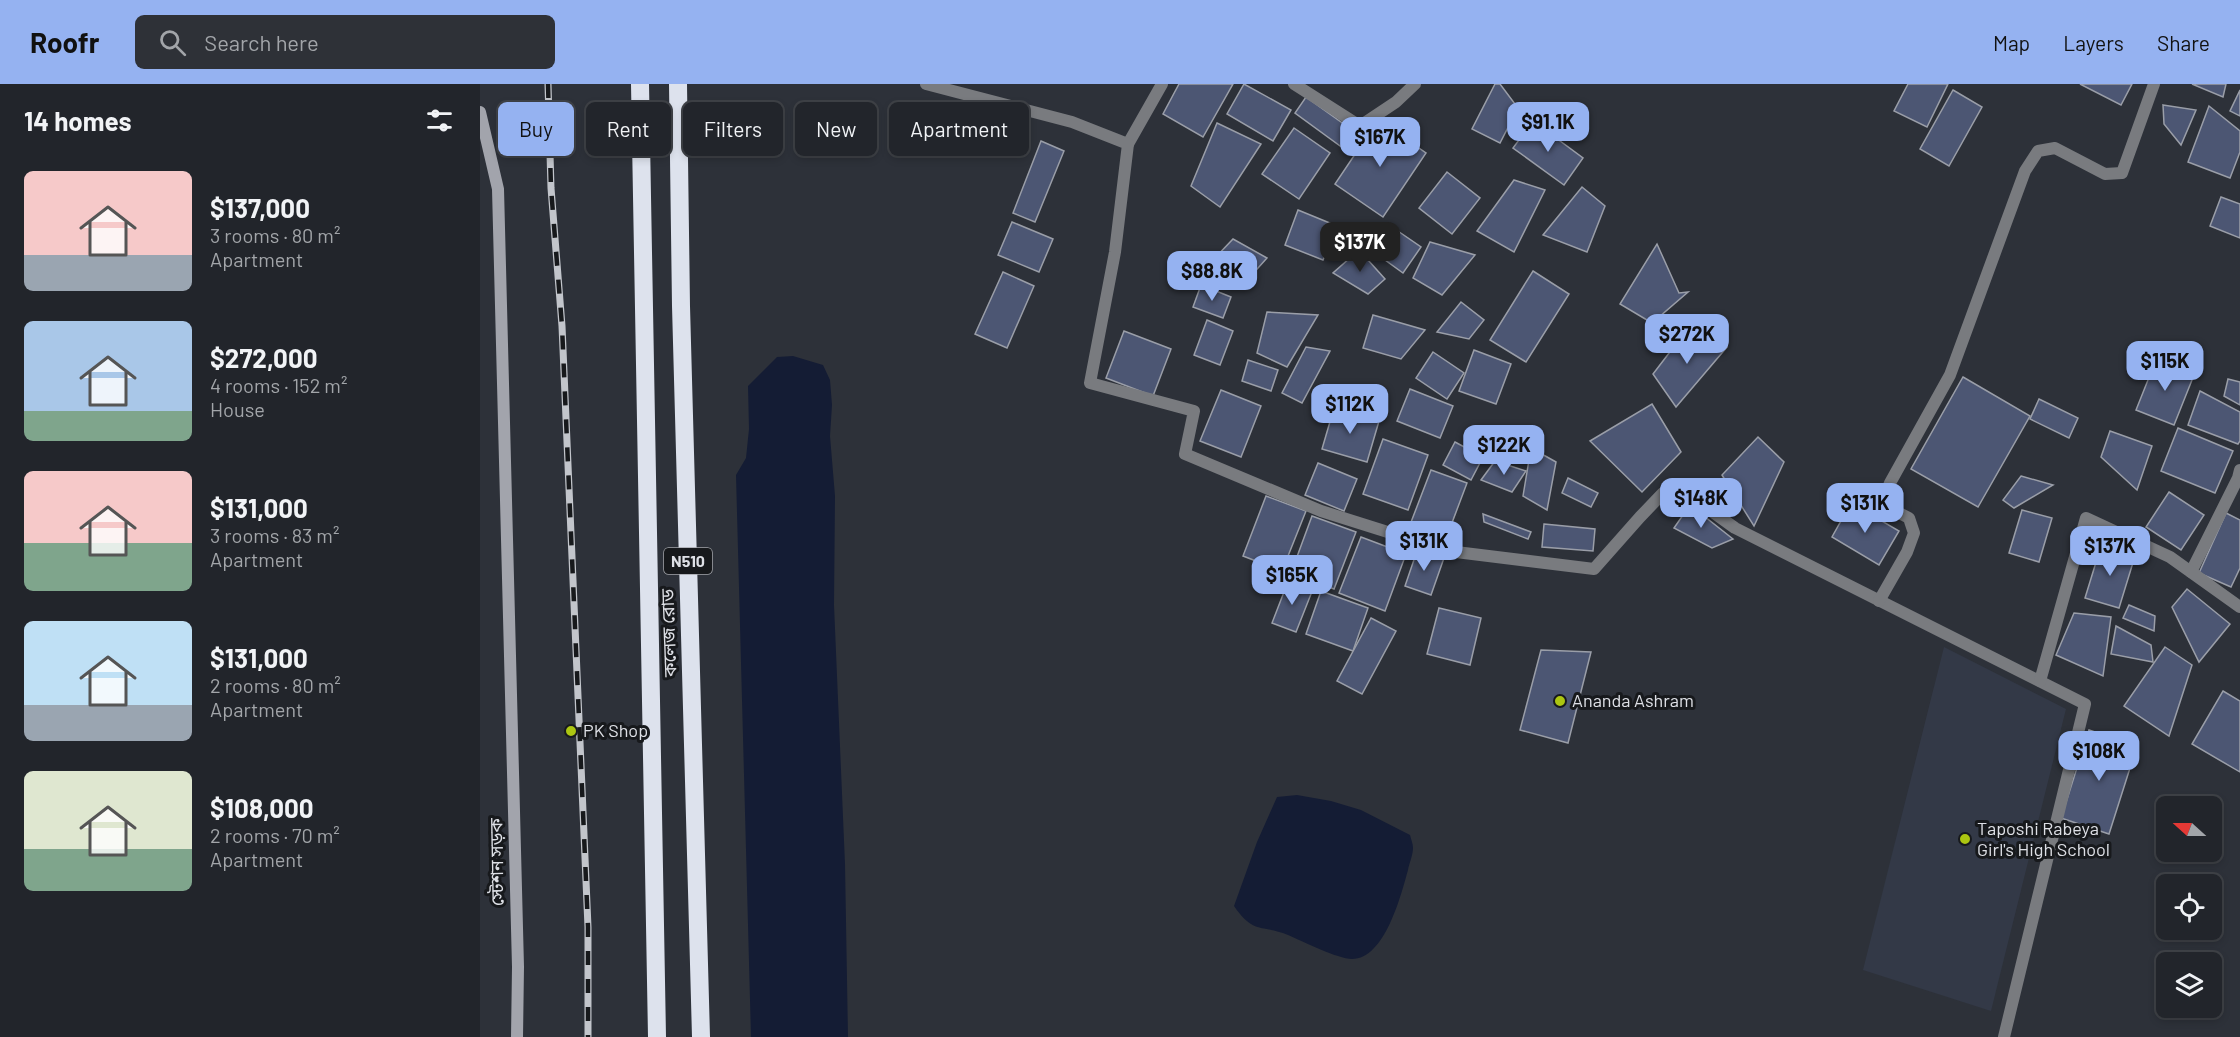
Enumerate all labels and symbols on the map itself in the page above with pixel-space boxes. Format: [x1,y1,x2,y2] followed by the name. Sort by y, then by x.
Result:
[1499,102,1597,153] pin: $91.1K
[1338,117,1422,168] pin: $167K
[1318,222,1402,273] pin: $137K
[1163,251,1261,302] pin: $88.8K
[1645,314,1729,365] pin: $272K
[2123,341,2207,392] pin: $115K
[1308,384,1392,435] pin: $112K
[1462,425,1546,476] pin: $122K
[1659,478,1743,529] pin: $148K
[1823,483,1907,534] pin: $131K
[1382,521,1466,572] pin: $131K
[2068,526,2152,577] pin: $137K
[664,548,712,574] road number: N510
[1250,555,1334,606] pin: $165K
[655,588,681,678] street label: কলেজ রোড
[1572,689,1694,711] place label: Ananda Ashram
[1553,694,1567,708] marker: Ananda Ashram
[583,719,648,741] place label: PK Shop
[564,724,578,738] marker: PK Shop
[2057,731,2141,782] pin: $108K
[2156,796,2222,862] north arrow
[484,817,508,906] street label: স্টেশন সড়ক
[1977,817,2110,860] place label: Taposhi Rabeya Girl's High School
[1958,832,1972,846] marker: Taposhi Rabeya Girl's High School

